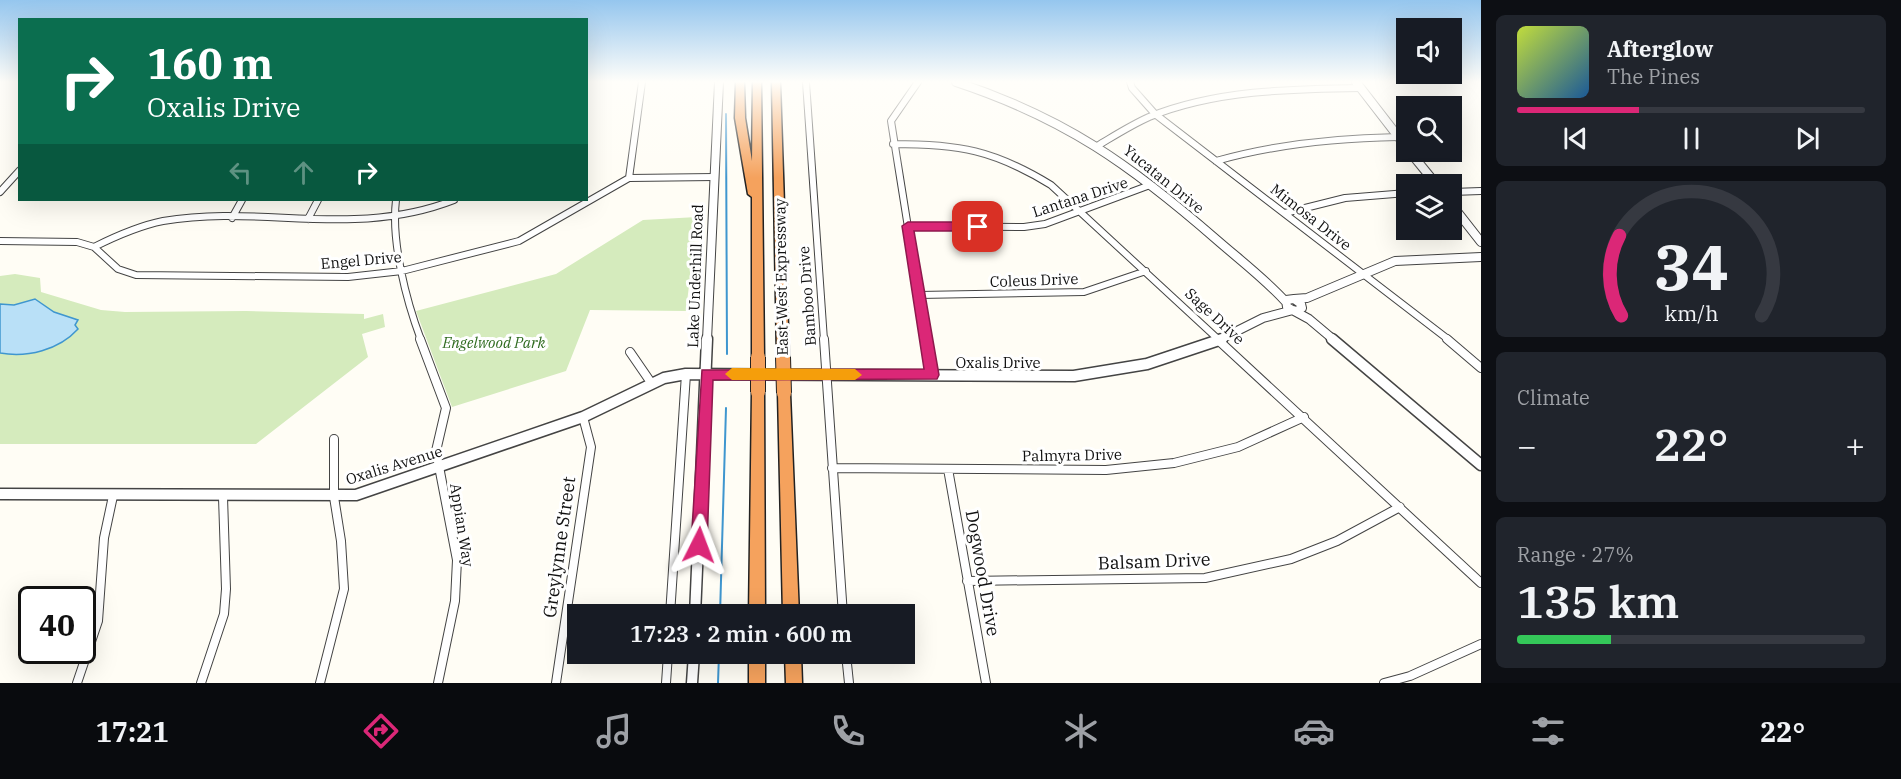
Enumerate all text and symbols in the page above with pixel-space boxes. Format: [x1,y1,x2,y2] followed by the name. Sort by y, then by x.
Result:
[1396,18,1462,240] map controls
[1396,18,1462,84] button: sound
[1607,34,1714,63] text: Afterglow
[147,36,273,91] text: 160 m
[48,42,126,120] icon: right
[1607,63,1700,90] text: The Pines
[147,89,300,124] text: Oxalis Drive
[1396,96,1462,162] button: search
[1559,122,1592,155] icon: previous
[1675,122,1708,155] icon: pause
[1791,122,1824,155] icon: next
[1120,141,1208,217] street label: Yucatan Drive
[224,156,257,189] icon: left
[287,156,320,189] icon: ahead
[350,156,383,189] icon: right
[1030,173,1130,221] street label: Lantana Drive
[1396,174,1462,240] button: layers
[1267,180,1355,254] street label: Mimosa Drive
[770,198,792,356] street label: East-West Expressway
[952,201,1003,252] pin
[683,204,707,348] street label: Lake Underhill Road
[961,210,994,243] icon: arrive
[1654,226,1728,307] text: 34
[794,245,820,347] street label: Bamboo Drive
[320,247,402,273] street label: Engel Drive
[989,269,1079,291] street label: Coleus Drive
[1181,284,1249,348] street label: Sage Drive
[1664,299,1718,327] text: km/h
[441,333,546,352] park label: Engelwood Park
[955,353,1041,372] street label: Oxalis Drive
[1517,384,1590,411] text: Climate
[1653,415,1729,473] text: 22°
[1517,424,1537,467] text: −
[1845,424,1865,467] text: +
[343,441,445,489] street label: Oxalis Avenue
[1022,445,1122,465] street label: Palmyra Drive
[538,475,580,619] street label: Greylynne Street
[446,482,478,568] street label: Appian Way
[961,508,1005,638] street label: Dogwood Drive
[667,513,731,577] position arrow
[1517,541,1634,568] text: Range · 27%
[1097,548,1211,574] street label: Balsam Drive
[1517,572,1679,630] text: 135 km
[18,586,96,664] speed limit sign: 40
[630,619,852,648] text: 17:23 · 2 min · 600 m
[360,710,402,752] icon: directions
[593,710,635,752] icon: music
[827,710,869,752] icon: phone
[1060,710,1102,752] icon: climate
[1293,710,1335,752] icon: car
[1527,710,1569,752] icon: filters
[96,714,169,749] text: 17:21
[1760,714,1805,749] text: 22°

